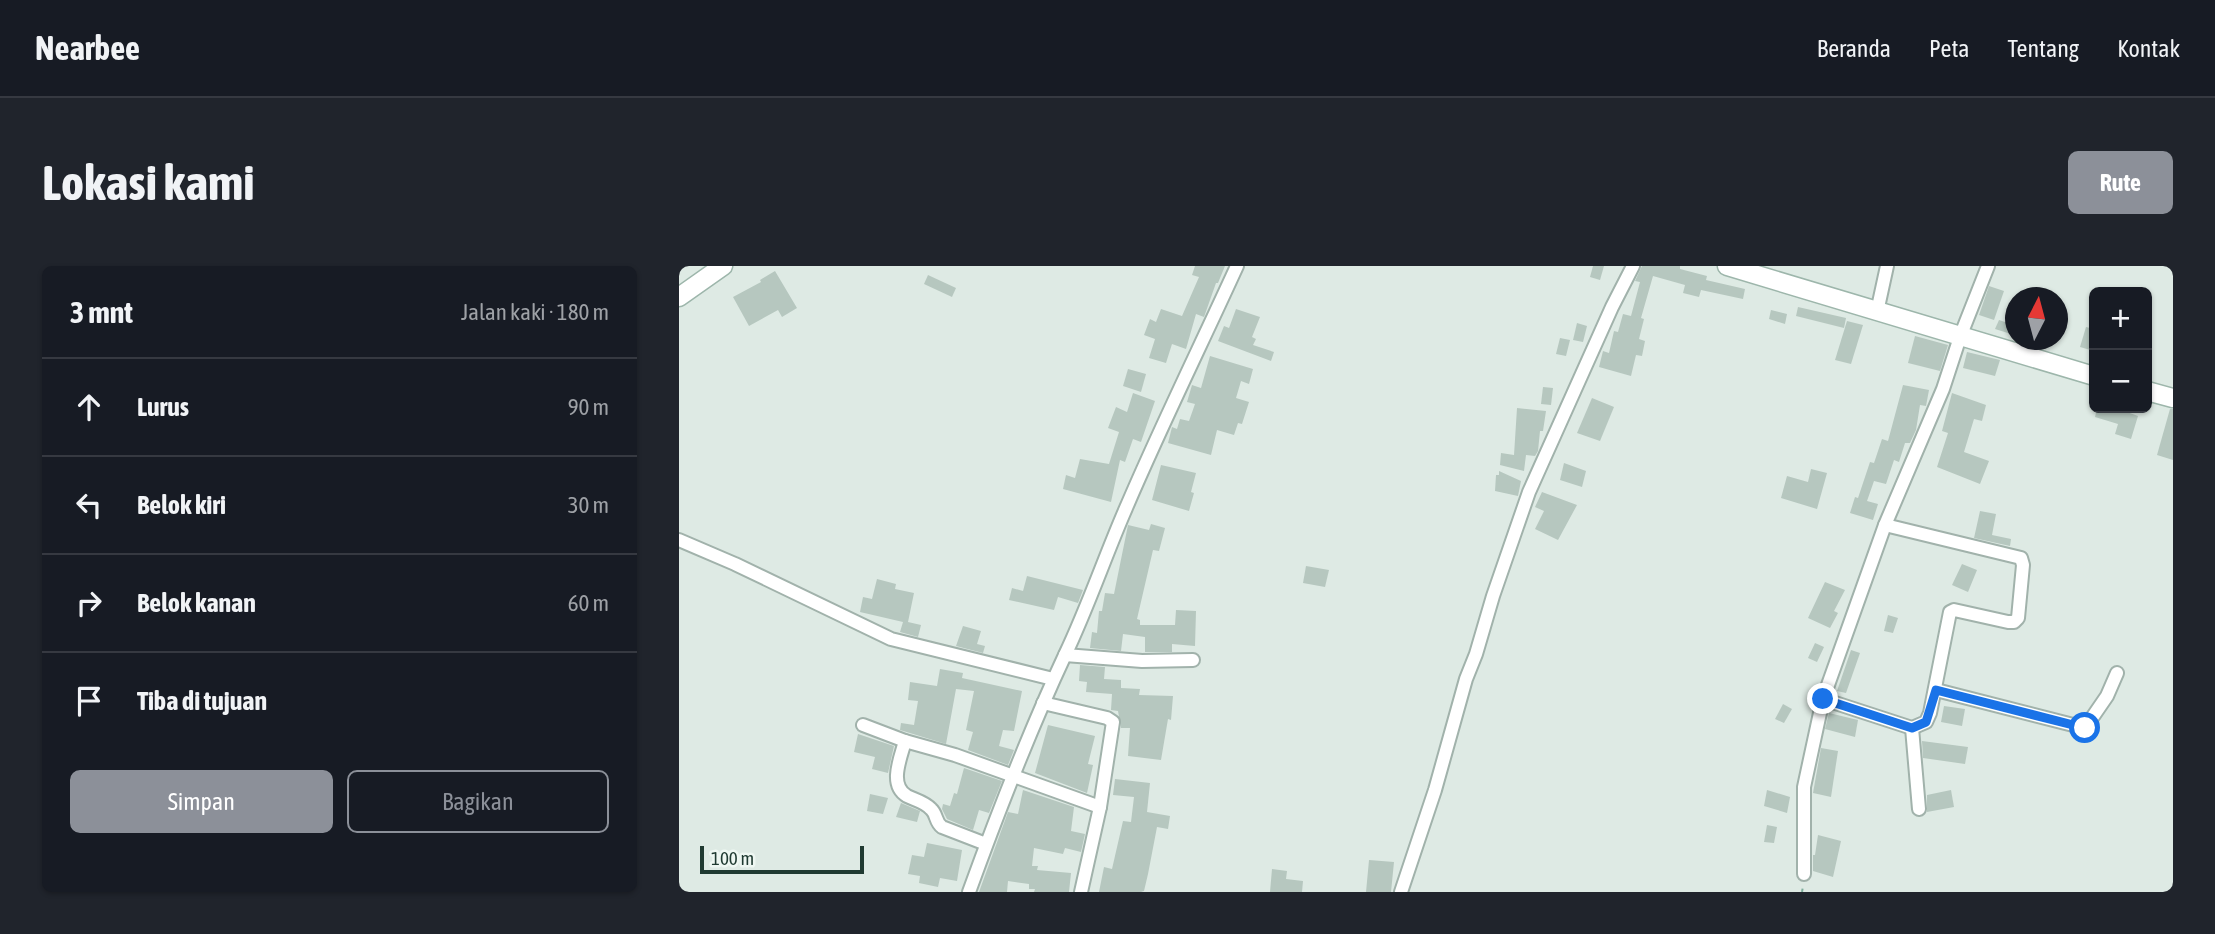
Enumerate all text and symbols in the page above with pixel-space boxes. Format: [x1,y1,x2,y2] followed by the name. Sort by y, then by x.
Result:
[35,29,140,67] text: Nearbee
[1817,35,1891,62] text: Beranda
[1929,35,1969,62] text: Peta
[2007,35,2079,62] text: Tentang
[2117,35,2180,62] text: Kontak
[2068,151,2173,214] button: Rute
[42,154,255,210] text: Lokasi kami
[2005,287,2068,350] north arrow
[2089,287,2152,413] map controls
[2089,287,2152,350] button: +
[70,295,133,329] text: 3 mnt
[461,299,609,325] text: Jalan kaki · 180 m
[2089,350,2152,413] button: −
[70,388,108,426] icon: ahead
[137,392,189,422] text: Lurus
[568,394,609,420] text: 90 m
[70,486,108,524] icon: left
[137,490,226,520] text: Belok kiri
[568,492,609,518] text: 30 m
[70,584,108,622] icon: right
[137,588,256,618] text: Belok kanan
[568,590,609,616] text: 60 m
[70,682,108,720] icon: arrive
[1807,683,1838,714] route end
[137,686,267,716] text: Tiba di tujuan
[2069,712,2100,743] route start
[70,770,333,833] button: Simpan
[347,770,609,833] button: Bagikan
[700,843,865,875] scale bar
[711,847,754,869] text: 100 m

